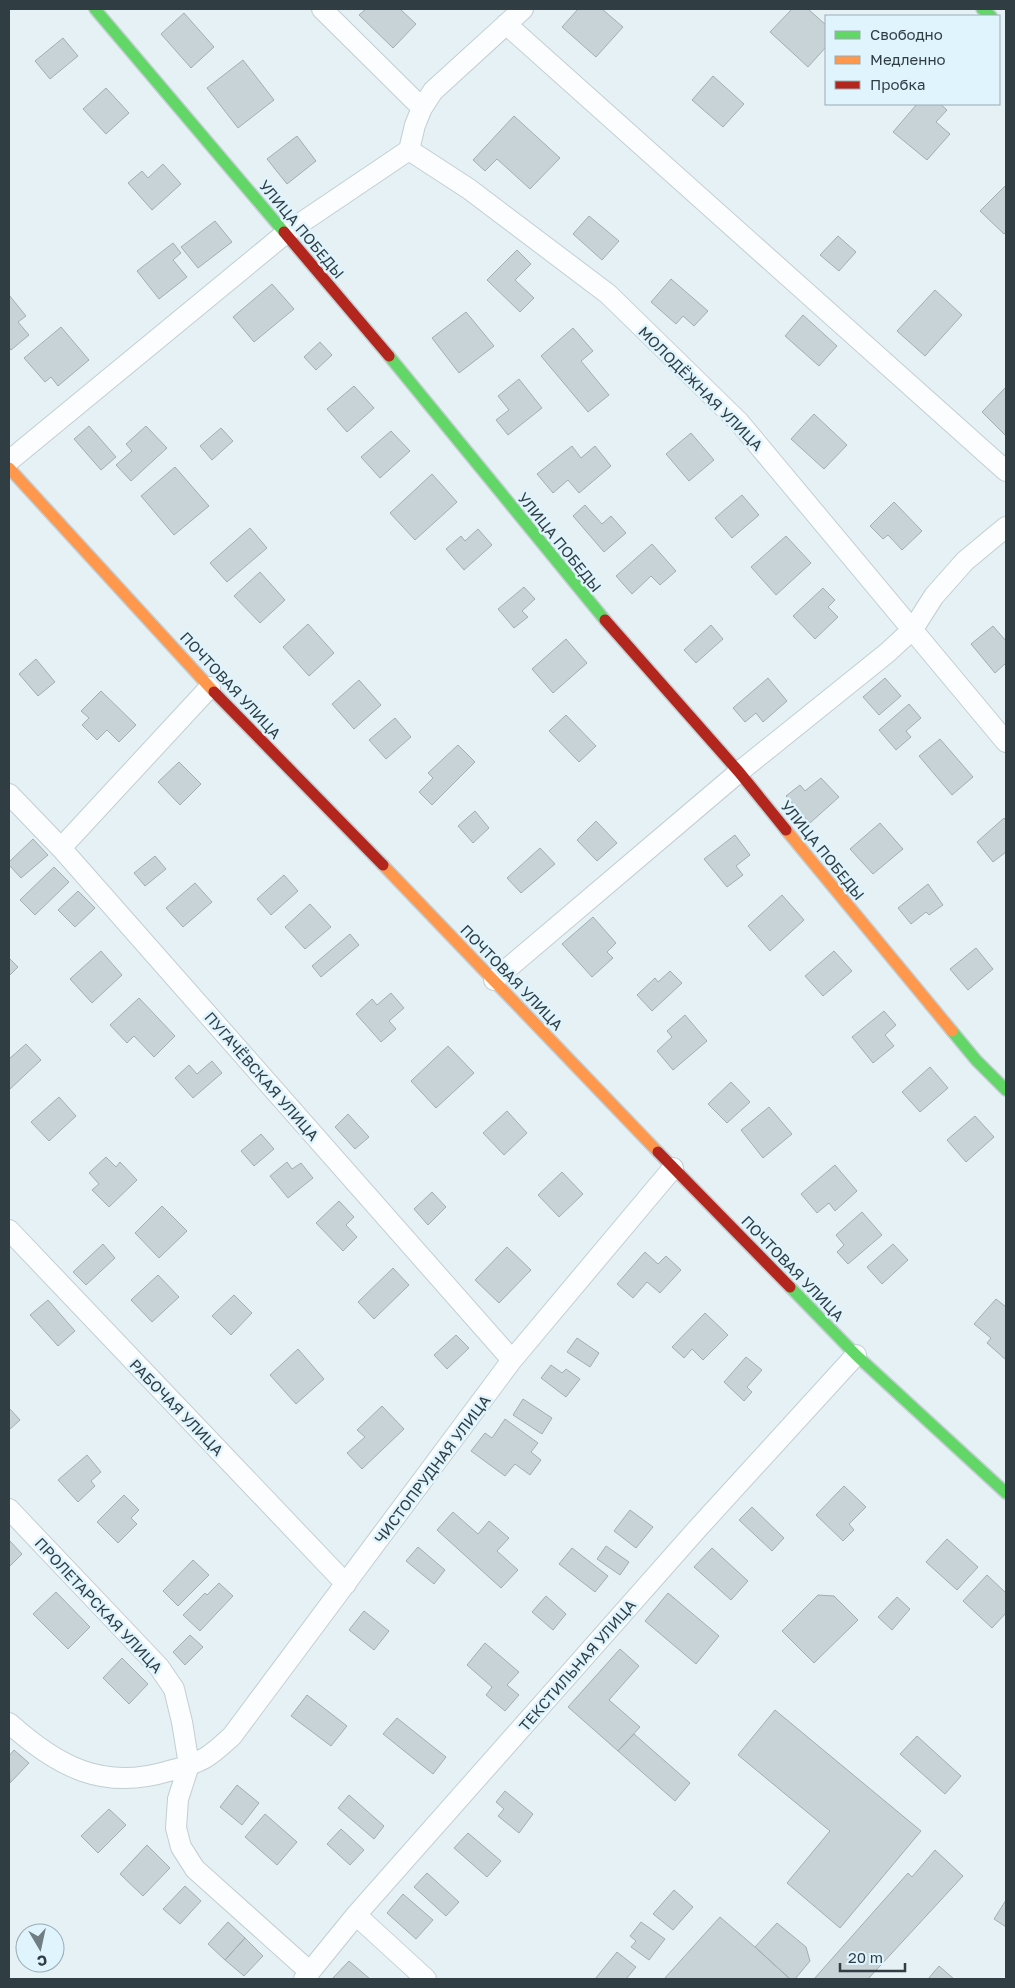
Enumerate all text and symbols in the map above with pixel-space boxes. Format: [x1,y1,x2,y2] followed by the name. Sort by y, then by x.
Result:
[825,15,1000,105] legend
[870,25,943,43] text: Свободно
[870,50,946,68] text: Медленно
[870,75,925,93] text: Пробка
[256,176,348,282] street label: УЛИЦА ПОБЕДЫ
[635,322,767,454] street label: МОЛОДЁЖНАЯ УЛИЦА
[514,489,606,595] street label: УЛИЦА ПОБЕДЫ
[177,628,285,742] street label: ПОЧТОВАЯ УЛИЦА
[777,797,869,903] street label: УЛИЦА ПОБЕДЫ
[457,921,567,1033] street label: ПОЧТОВАЯ УЛИЦА
[201,1008,323,1144] street label: ПУГАЧЁВСКАЯ УЛИЦА
[738,1212,848,1324] street label: ПОЧТОВАЯ УЛИЦА
[126,1355,228,1459] street label: РАБОЧАЯ УЛИЦА
[370,1391,494,1547] street label: ЧИСТОПРУДНАЯ УЛИЦА
[32,1534,166,1676] street label: ПРОЛЕТАРСКАЯ УЛИЦА
[515,1595,639,1735] street label: ТЕКСТИЛЬНАЯ УЛИЦА
[15,1923,65,1973] north arrow
[840,1940,905,1972] scale bar
[848,1948,883,1966] text: 20 m
[36,1952,48,1971] text: С

